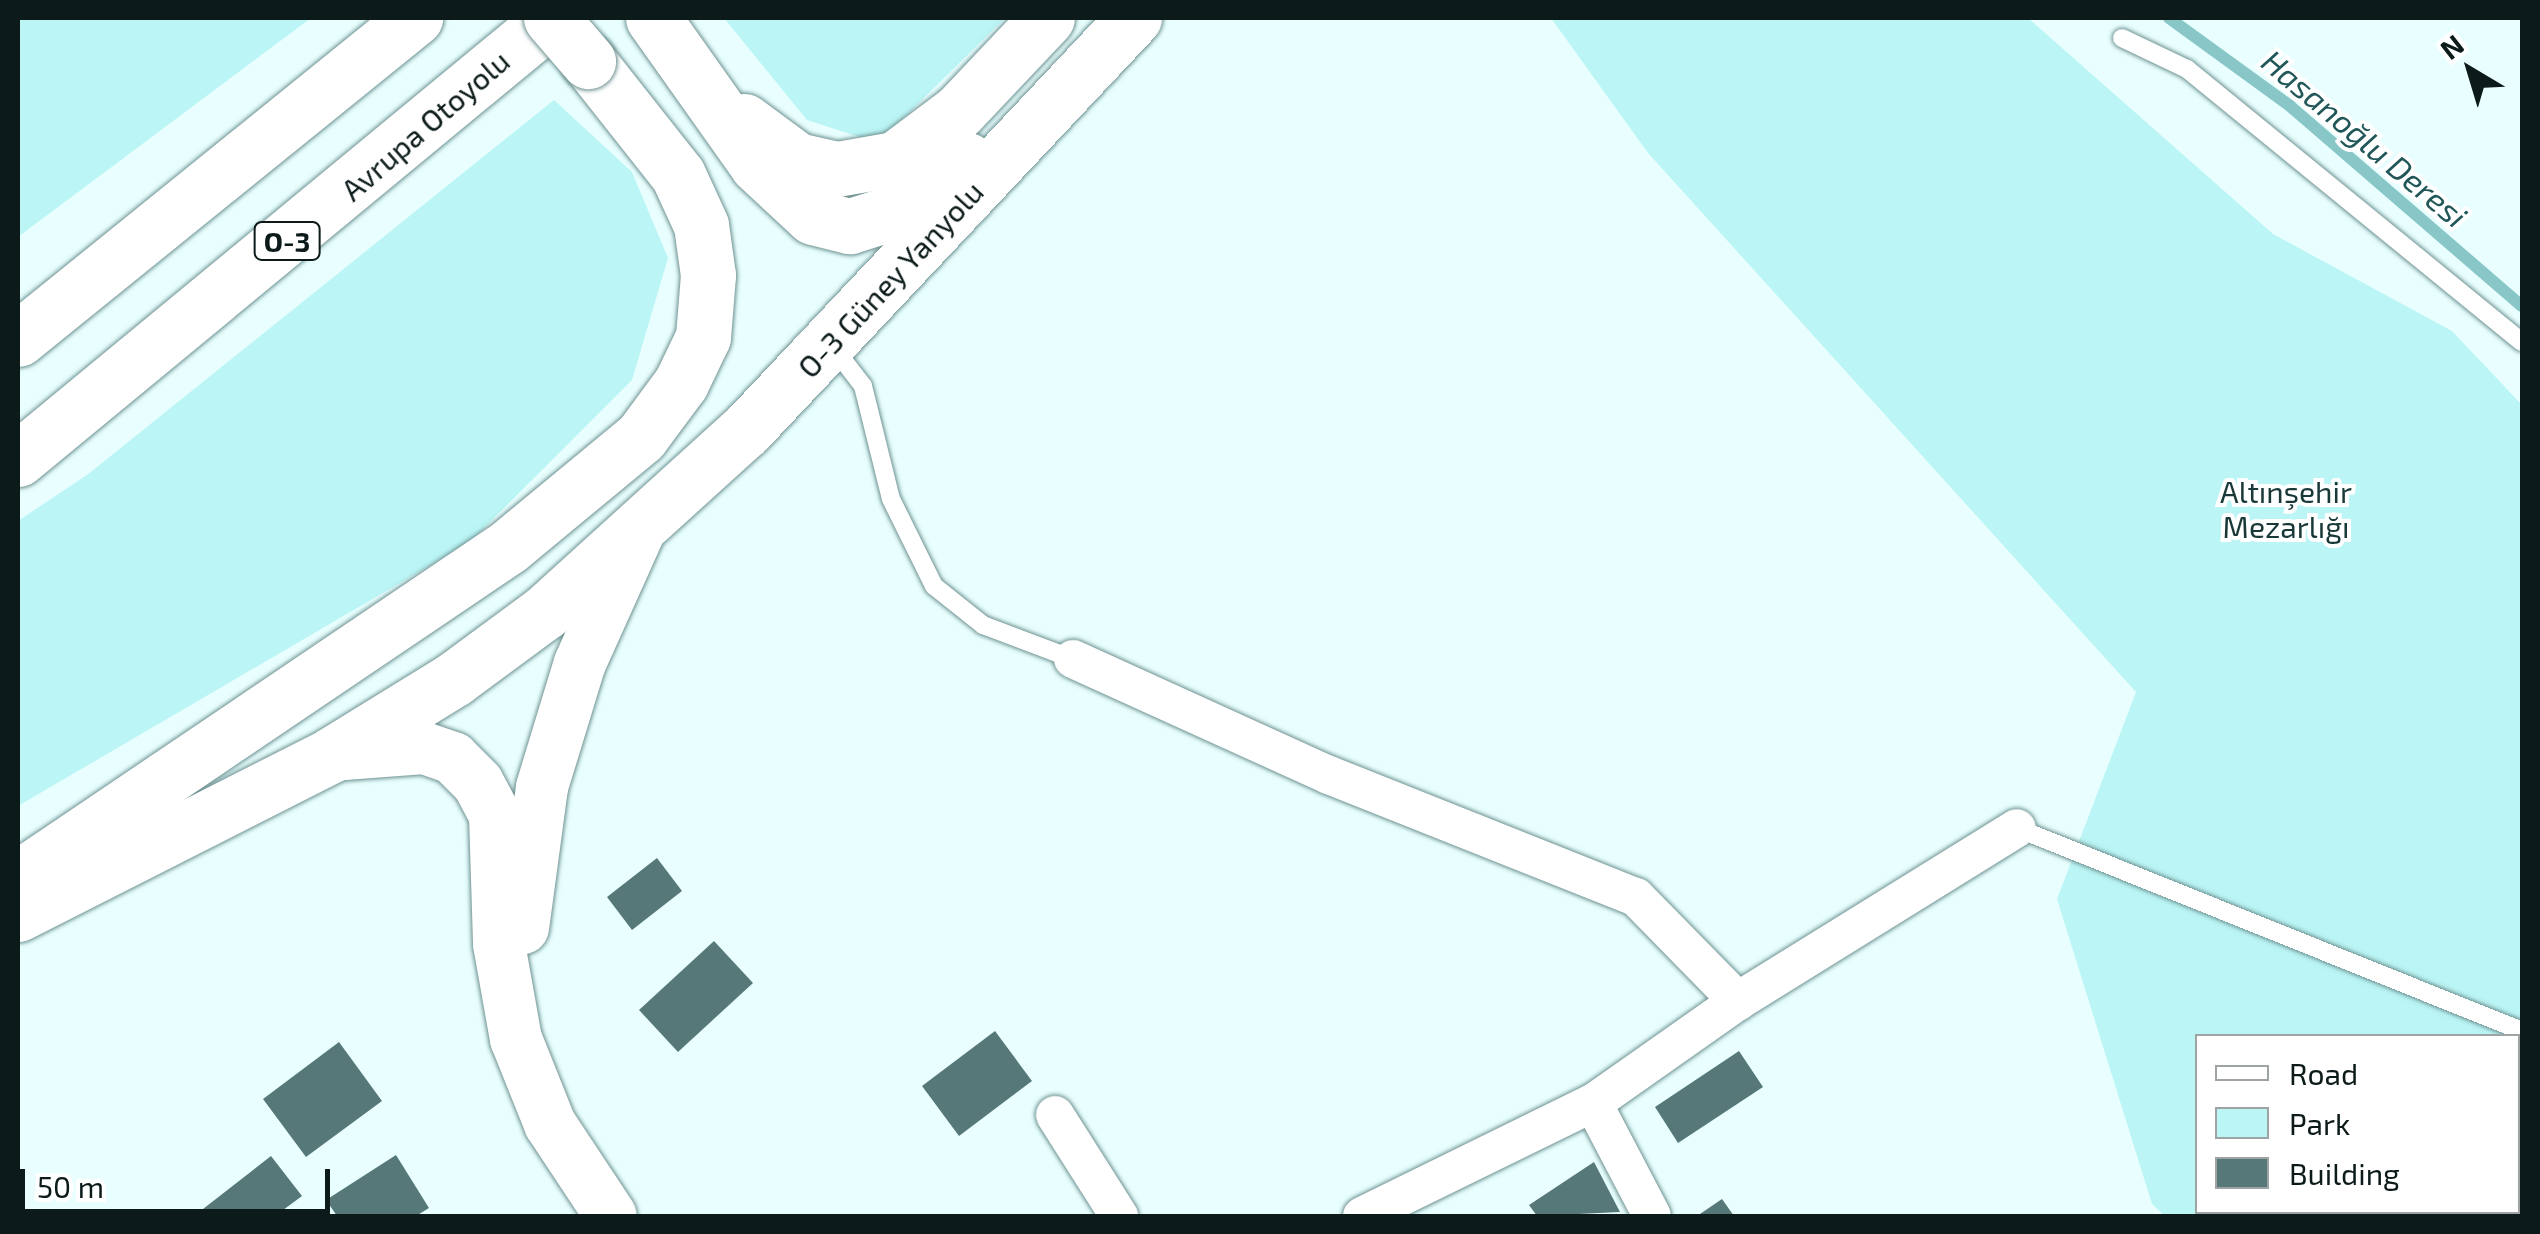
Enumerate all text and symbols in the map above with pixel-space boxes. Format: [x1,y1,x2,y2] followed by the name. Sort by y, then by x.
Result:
[2420,20,2520,120] north arrow
[2433,27,2470,66] text: N
[2255,41,2475,235] water label: Hasanoğlu Deresi
[334,42,516,208] street label: Avrupa Otoyolu
[789,173,991,385] street label: O-3 Güney Yanyolu
[252,218,322,264] road number: O-3
[2220,473,2352,544] park label: Altınşehir Mezarlığı
[2195,1034,2520,1214] legend
[2289,1055,2358,1091] text: Road
[2289,1105,2350,1141] text: Park
[25,1149,335,1211] scale bar
[2289,1155,2400,1191] text: Building
[37,1168,104,1204] text: 50 m

